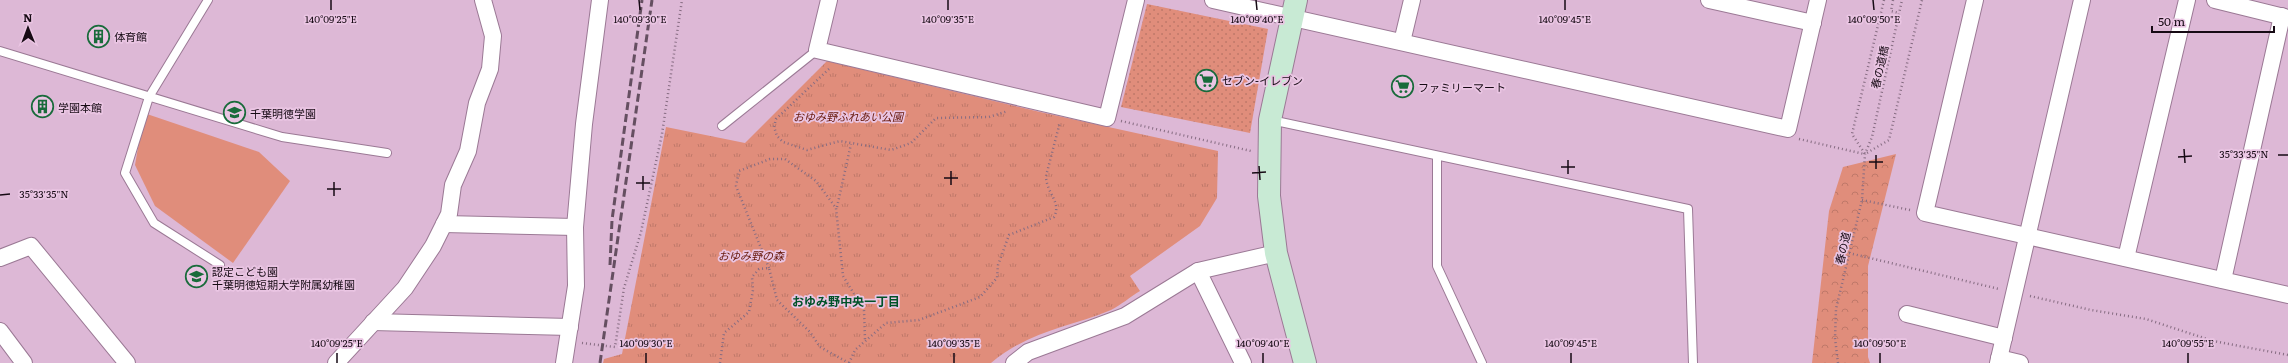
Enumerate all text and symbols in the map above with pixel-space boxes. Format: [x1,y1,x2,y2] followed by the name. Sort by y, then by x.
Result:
[8,8,48,48] north arrow
[2152,8,2274,34] scale bar
[23,9,33,25] text: N
[305,11,357,26] text: 140°09'25"E
[613,11,667,26] text: 140°09'30"E
[922,11,974,26] text: 140°09'35"E
[1230,11,1284,26] text: 140°09'40"E
[1539,11,1591,26] text: 140°09'45"E
[1848,11,1900,26] text: 140°09'50"E
[2158,12,2185,30] text: 50 m
[86,23,112,49] building icon: 体育館
[114,28,147,44] place label: 体育館
[1866,44,1892,90] street label: 春の道橋
[1194,67,1220,93] supermarket icon: セブン-イレブン
[1222,72,1303,88] place label: セブン-イレブン
[1390,74,1416,100] supermarket icon: ファミリーマート
[1418,79,1506,95] place label: ファミリーマート
[29,94,55,120] building icon: 学園本館
[58,99,102,115] place label: 学園本館
[222,100,248,126] school or university icon: 千葉明徳学園
[250,105,316,121] place label: 千葉明徳学園
[793,108,905,124] park label: おゆみ野ふれあい公園
[2219,146,2269,161] text: 35°33'35"N
[19,186,69,201] text: 35°33'35"N
[1830,230,1854,266] street label: 春の道
[718,247,785,263] park label: おゆみ野の森
[212,263,355,292] place label: 認定こども園 千葉明徳短期大学附属幼稚園
[183,264,209,290] school or university icon: 認定こども園 千葉明徳短期大学附属幼稚園
[792,292,900,310] district label: おゆみ野中央一丁目
[311,335,363,350] text: 140°09'25"E
[619,335,673,350] text: 140°09'30"E
[928,335,980,350] text: 140°09'35"E
[1236,335,1290,350] text: 140°09'40"E
[1545,335,1597,350] text: 140°09'45"E
[1854,335,1906,350] text: 140°09'50"E
[2162,335,2214,350] text: 140°09'55"E

